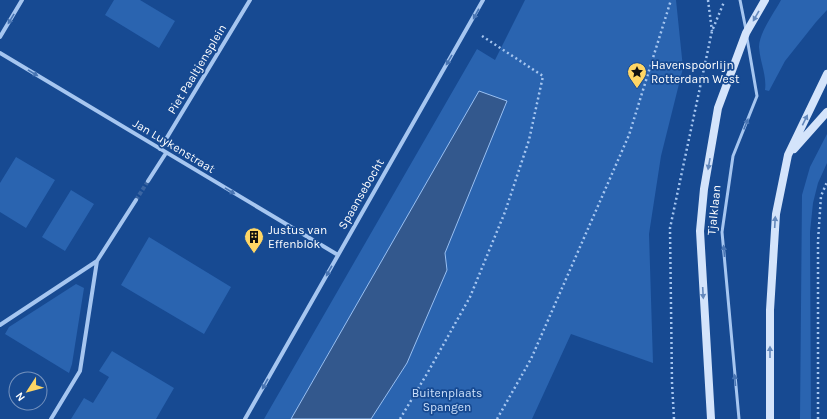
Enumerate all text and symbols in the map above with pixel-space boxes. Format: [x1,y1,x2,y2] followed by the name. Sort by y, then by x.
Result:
[473,8,479,20] one-way arrow
[752,10,759,22] one-way arrow
[8,13,15,25] one-way arrow
[165,22,229,116] street label: Piet Paaltjensplein
[445,55,452,66] one-way arrow
[651,58,740,86] place label: Havenspoorlijn Rotterdam West
[626,61,648,89] place icon: Havenspoorlijn Rotterdam West
[28,69,38,77] one-way arrow
[802,114,808,126] one-way arrow
[131,116,218,176] street label: Jan Luykenstraat
[743,117,749,129] one-way arrow
[335,156,387,232] street label: Spaansebocht
[705,158,711,170] one-way arrow
[704,184,724,236] street label: Tjalklaan
[224,187,236,194] one-way arrow
[772,216,779,228] one-way arrow
[268,223,327,251] place label: Justus van Effenblok
[243,226,265,254] building icon: Justus van Effenblok
[721,245,727,257] one-way arrow
[326,265,332,277] one-way arrow
[700,287,706,300] one-way arrow
[767,345,773,358] one-way arrow
[8,371,48,411] north arrow
[732,374,739,386] one-way arrow
[262,378,269,390] one-way arrow
[412,386,482,414] park label: Buitenplaats Spangen
[13,390,28,404] text: N

